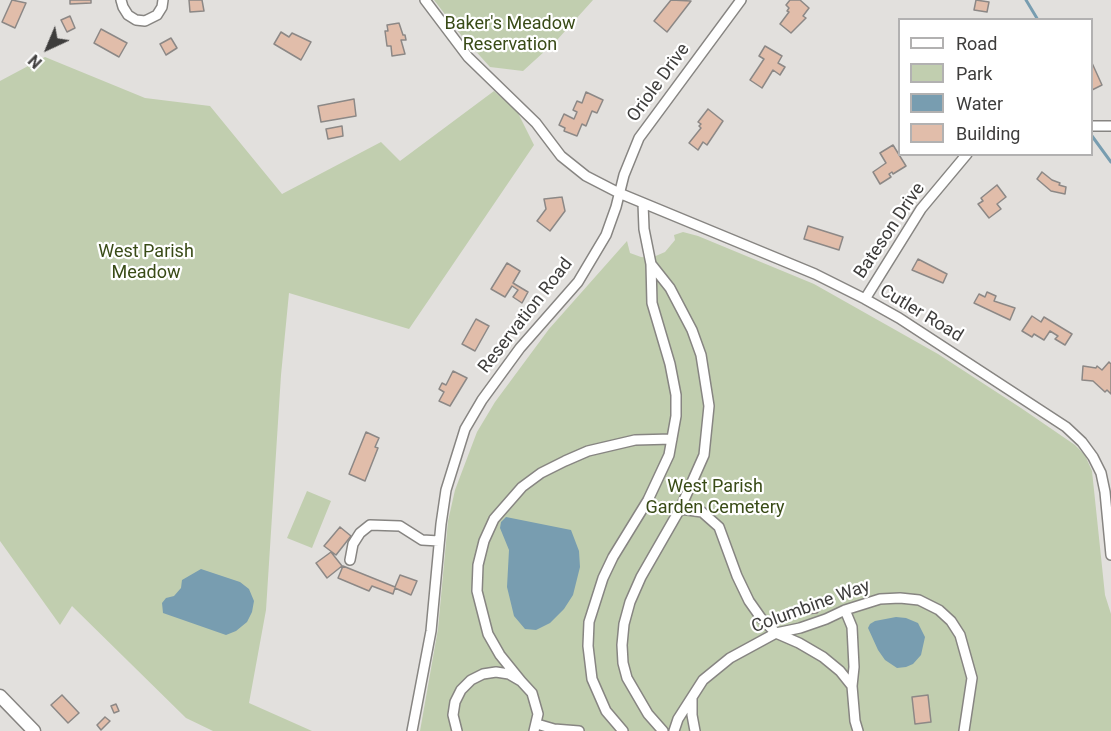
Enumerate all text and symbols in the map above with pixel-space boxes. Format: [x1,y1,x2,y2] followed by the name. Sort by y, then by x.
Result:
[445,13,575,56] park label: Baker's Meadow Reservation
[18,18,78,78] north arrow
[898,18,1093,156] legend
[956,33,997,54] text: Road
[623,39,695,127] street label: Oriole Drive
[24,51,46,72] text: N
[956,63,992,84] text: Park
[956,93,1003,114] text: Water
[956,123,1020,144] text: Building
[850,179,930,283] street label: Bateson Drive
[98,241,194,284] park label: West Parish Meadow
[474,254,578,378] street label: Reservation Road
[875,281,967,347] street label: Cutler Road
[646,476,784,518] park label: West Parish Garden Cemetery
[749,576,873,638] street label: Columbine Way

